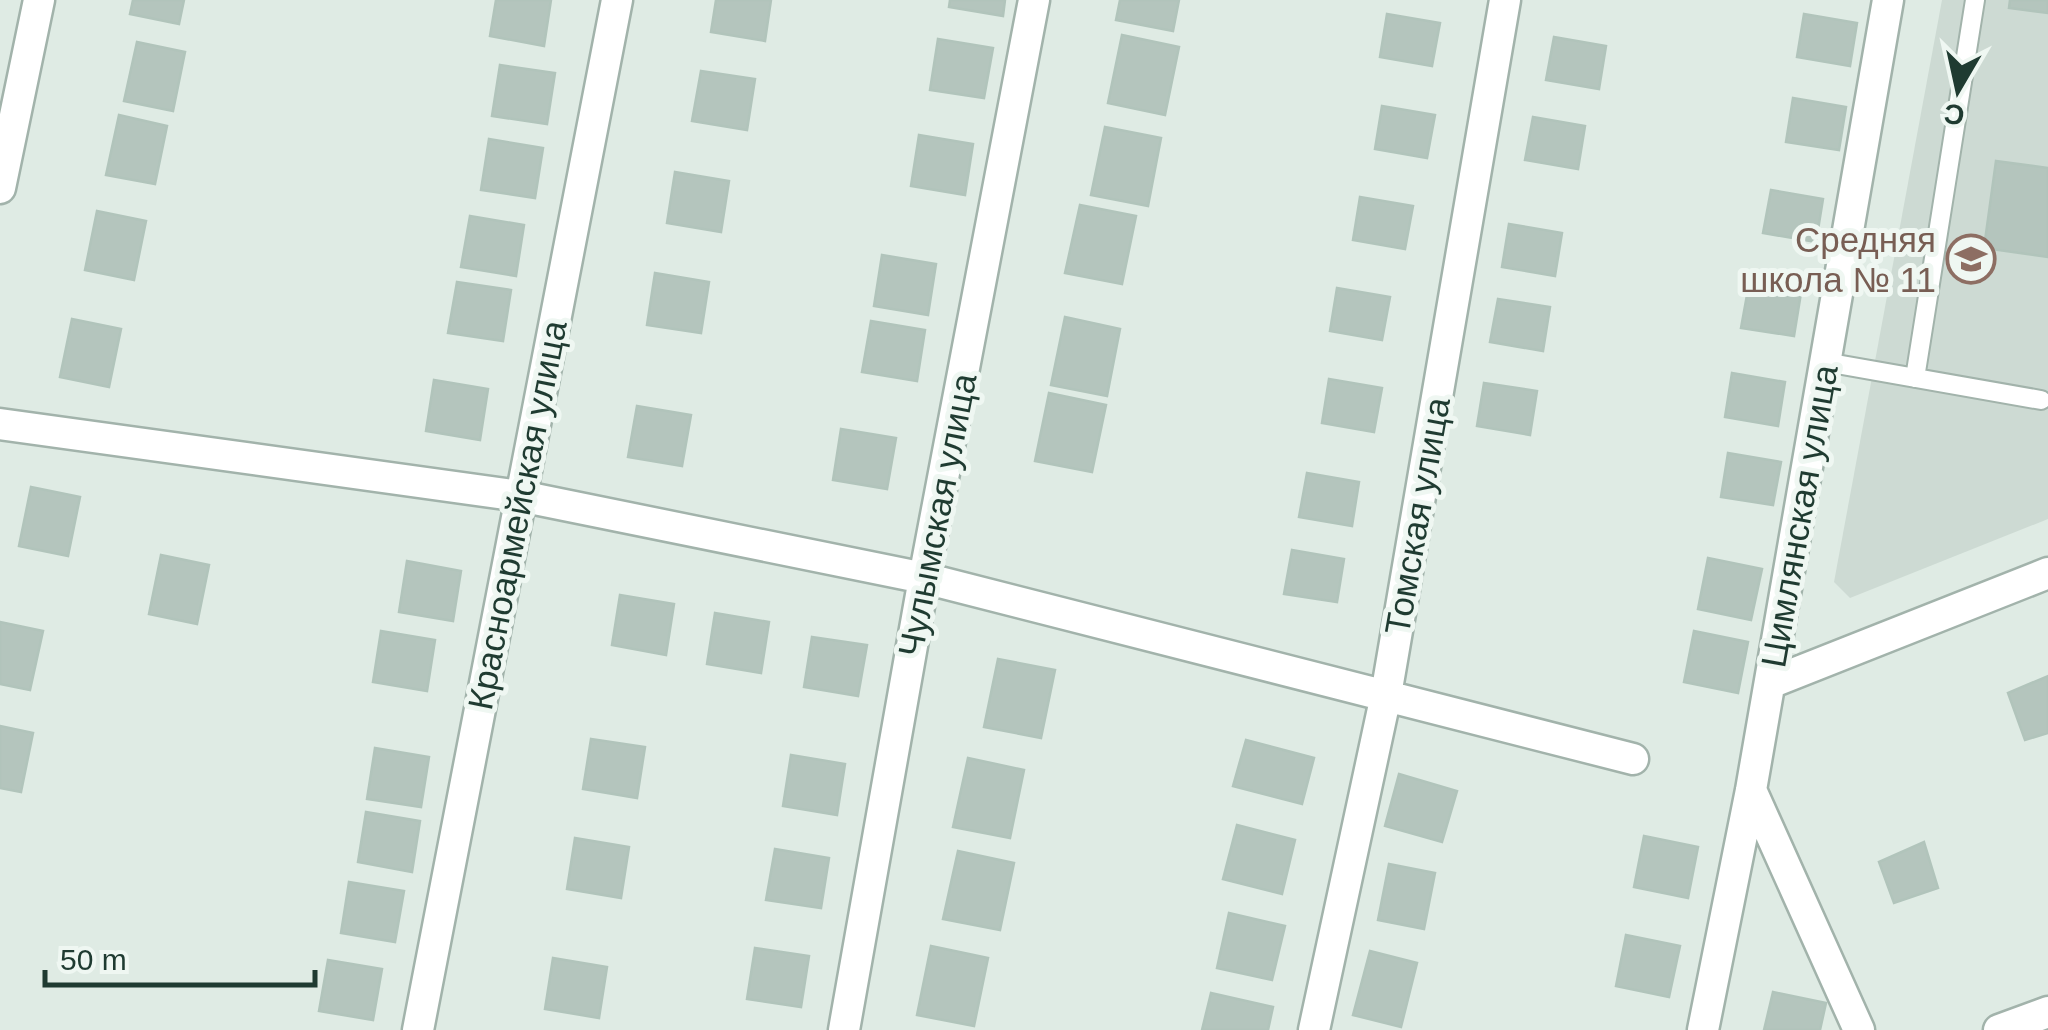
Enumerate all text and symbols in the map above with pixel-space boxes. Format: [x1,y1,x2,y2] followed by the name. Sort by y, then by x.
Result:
[1908,40,2008,140] north arrow
[1942,97,1967,131] text: С
[1740,220,1936,299] place label: Средняя школа № 11
[1945,233,1997,285] school or university icon: Средняя школа № 11
[460,317,574,713] street label: Красноармейская улица
[1753,361,1845,670] street label: Цимлянская улица
[890,370,984,660] street label: Чулымская улица
[1377,394,1457,638] street label: Томская улица
[45,925,315,987] scale bar
[60,943,127,976] text: 50 m

